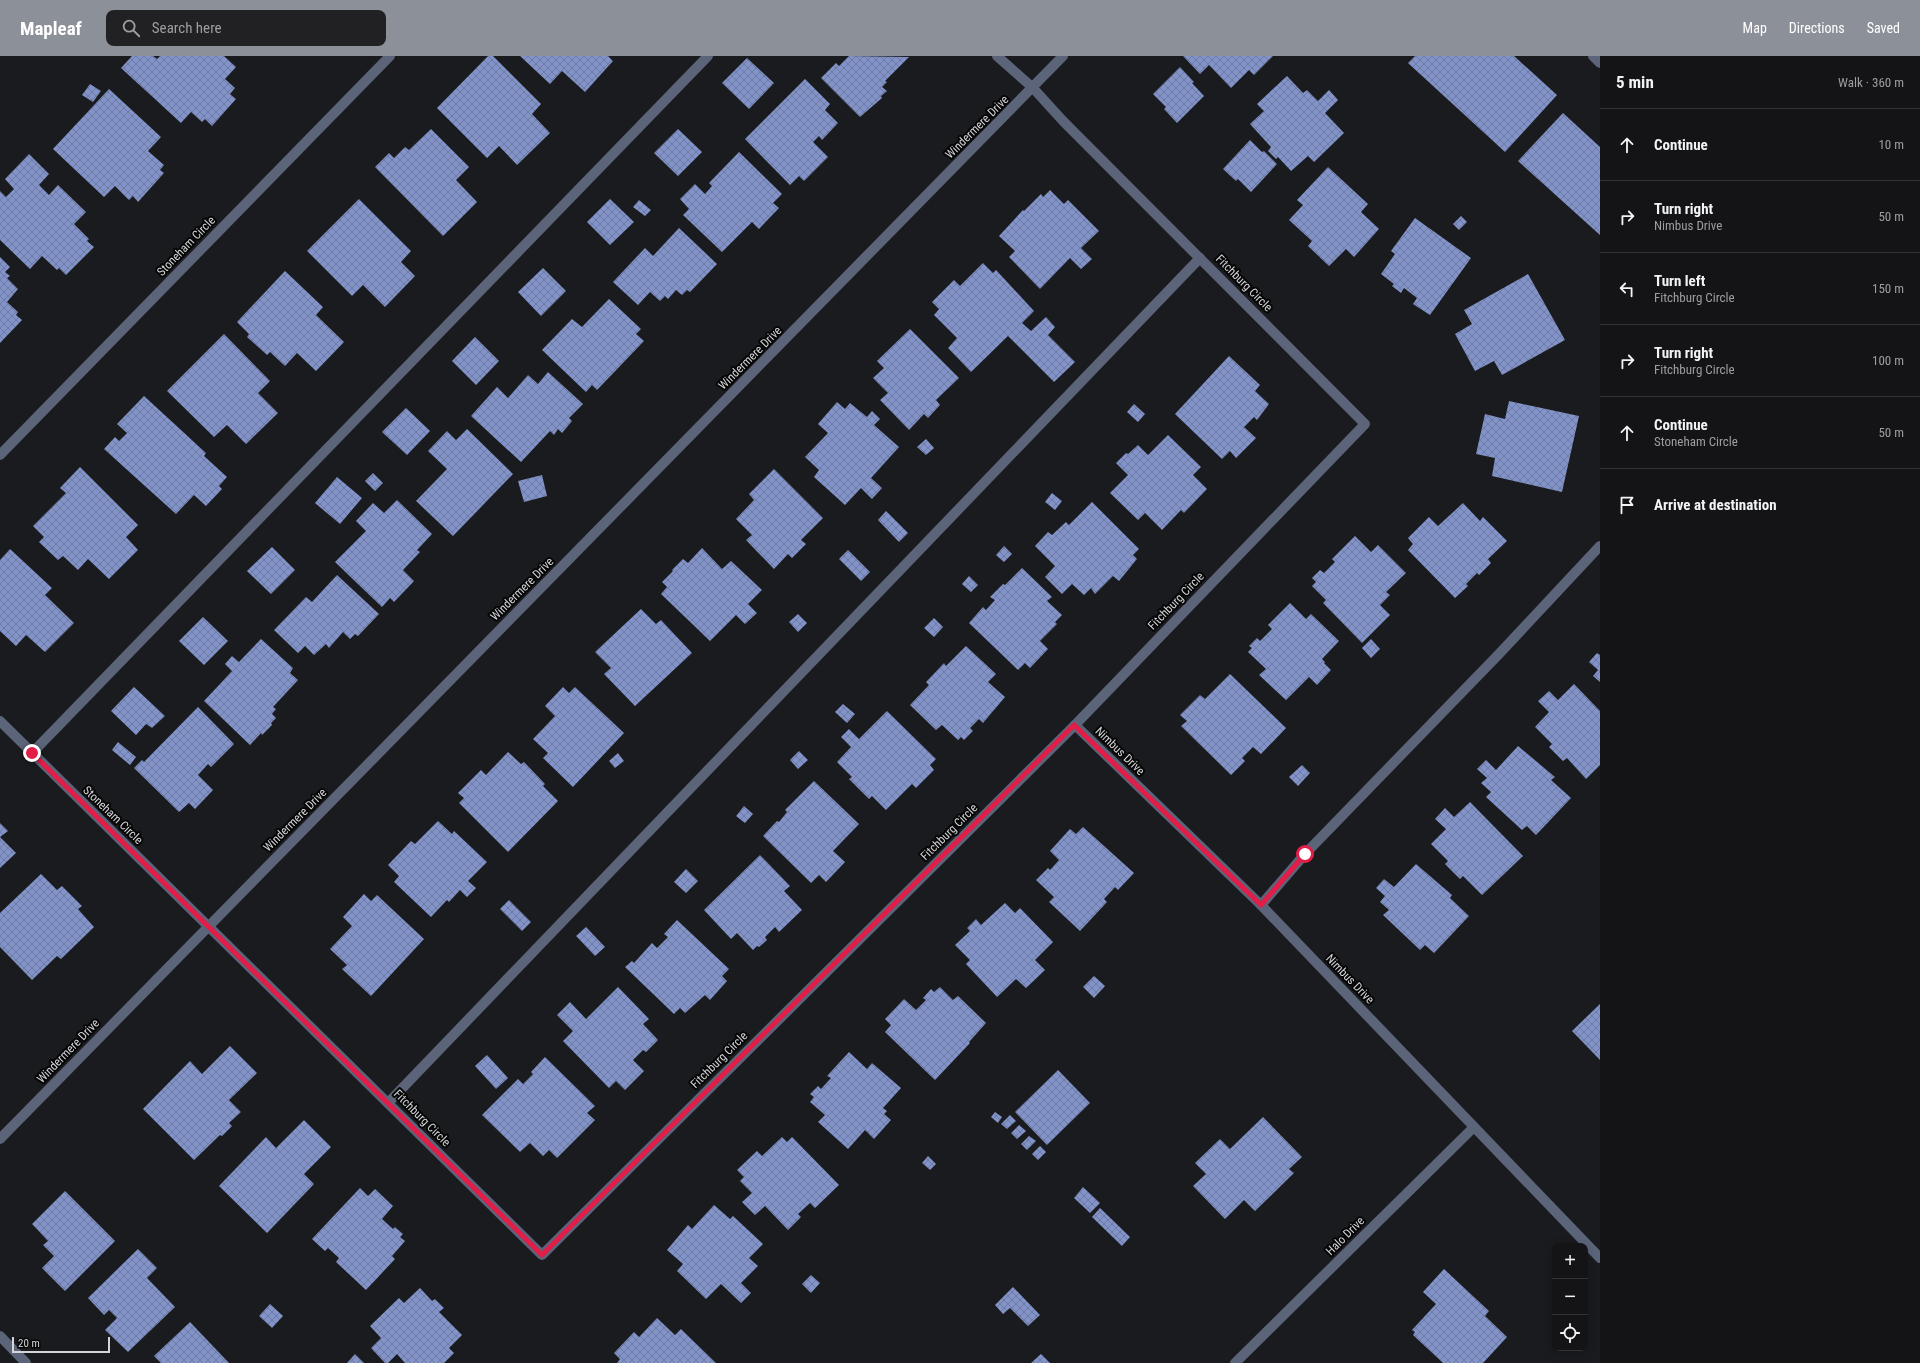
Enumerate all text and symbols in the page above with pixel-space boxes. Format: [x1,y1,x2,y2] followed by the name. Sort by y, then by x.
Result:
[106,10,386,46] search box
[20,17,82,40] text: Mapleaf
[120,17,142,39] icon: search
[152,19,222,37] text: Search here
[1743,20,1767,36] text: Map
[1789,20,1845,36] text: Directions
[1867,20,1900,36] text: Saved
[1616,72,1654,92] text: 5 min
[1838,75,1904,90] text: Walk · 360 m
[943,92,1012,161] street label: Windermere Drive
[1616,134,1638,156] icon: ahead
[1654,136,1708,154] text: Continue
[1878,137,1904,152] text: 10 m
[1654,200,1713,218] text: Turn right
[1616,206,1638,228] icon: right
[1878,209,1904,224] text: 50 m
[154,213,218,279] street label: Stoneham Circle
[1654,218,1722,233] text: Nimbus Drive
[1213,252,1276,315] street label: Fitchburg Circle
[1654,272,1705,290] text: Turn left
[1616,278,1638,300] icon: left
[1872,281,1904,296] text: 150 m
[1654,290,1735,305] text: Fitchburg Circle
[716,323,785,392] street label: Windermere Drive
[1654,344,1713,362] text: Turn right
[1616,350,1638,372] icon: right
[1872,353,1904,368] text: 100 m
[1654,362,1735,377] text: Fitchburg Circle
[1654,416,1708,434] text: Continue
[1616,422,1638,444] icon: ahead
[1878,425,1904,440] text: 50 m
[1654,434,1738,449] text: Stoneham Circle
[1616,494,1638,516] icon: arrive
[1654,496,1777,514] text: Arrive at destination
[488,554,557,623] street label: Windermere Drive
[1145,569,1207,633] street label: Fitchburg Circle
[1092,724,1148,778] street label: Nimbus Drive
[23,744,41,762] route end
[80,783,146,847] street label: Stoneham Circle
[261,785,330,854] street label: Windermere Drive
[918,800,981,863] street label: Fitchburg Circle
[1296,845,1314,863] route start
[1323,951,1377,1007] street label: Nimbus Drive
[34,1016,102,1086] street label: Windermere Drive
[688,1028,751,1091] street label: Fitchburg Circle
[391,1087,454,1150] street label: Fitchburg Circle
[1323,1214,1367,1258] street label: Halo Drive
[1552,1243,1588,1351] map controls
[1552,1243,1588,1279] button: +
[1552,1279,1588,1315] button: −
[1552,1315,1588,1351] button: locate
[12,1335,110,1354] scale bar
[18,1337,40,1350] text: 20 m

